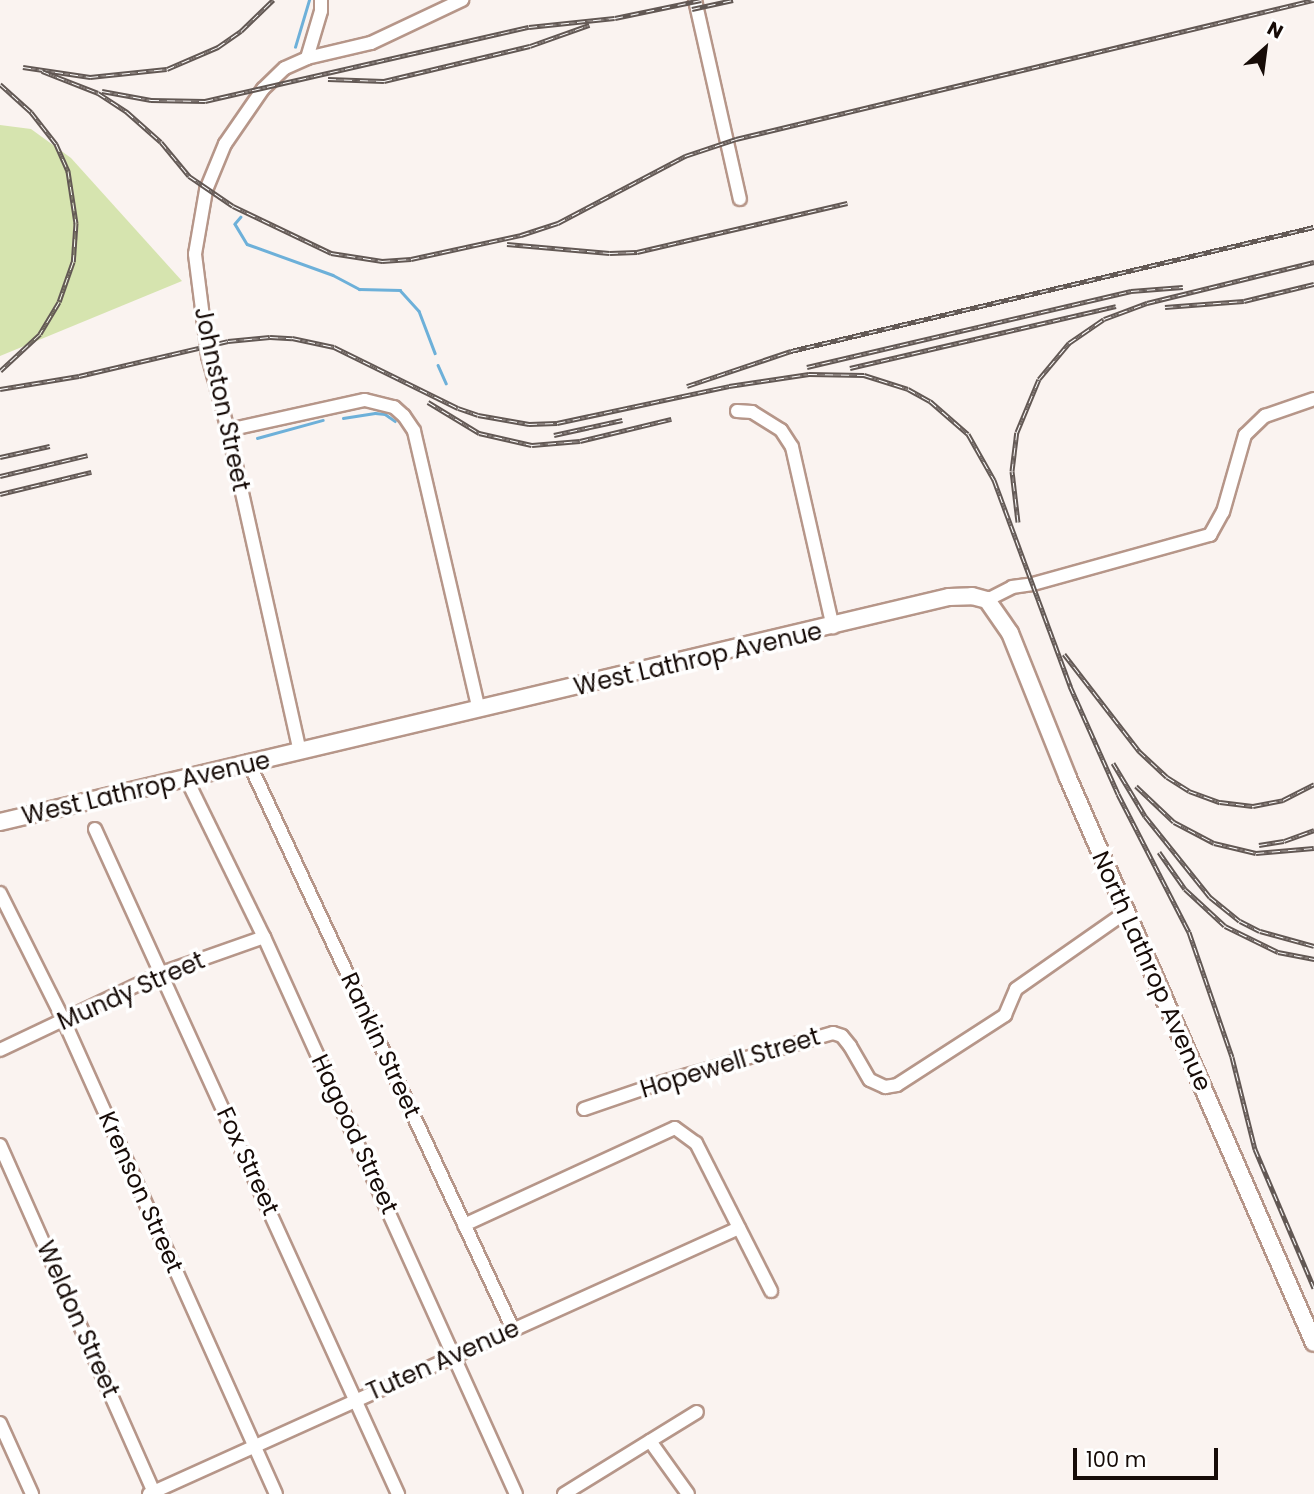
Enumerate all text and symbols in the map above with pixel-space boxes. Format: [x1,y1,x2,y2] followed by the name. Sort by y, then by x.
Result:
[1230,14,1300,84] north arrow
[1262,15,1288,45] text: N
[188,304,256,494] street label: Johnston Street
[571,616,825,702] street label: West Lathrop Avenue
[19,745,273,831] street label: West Lathrop Avenue
[1086,847,1218,1095] street label: North Lathrop Avenue
[53,946,209,1036] street label: Mundy Street
[335,968,427,1122] street label: Rankin Street
[637,1022,823,1104] street label: Hopewell Street
[305,1050,405,1218] street label: Hagood Street
[211,1103,285,1219] street label: Fox Street
[93,1107,189,1277] street label: Krenson Street
[31,1236,125,1402] street label: Weldon Street
[362,1314,524,1406] street label: Tuten Avenue
[1076,1434,1221,1478] scale bar
[1086,1445,1146,1474] text: 100 m

